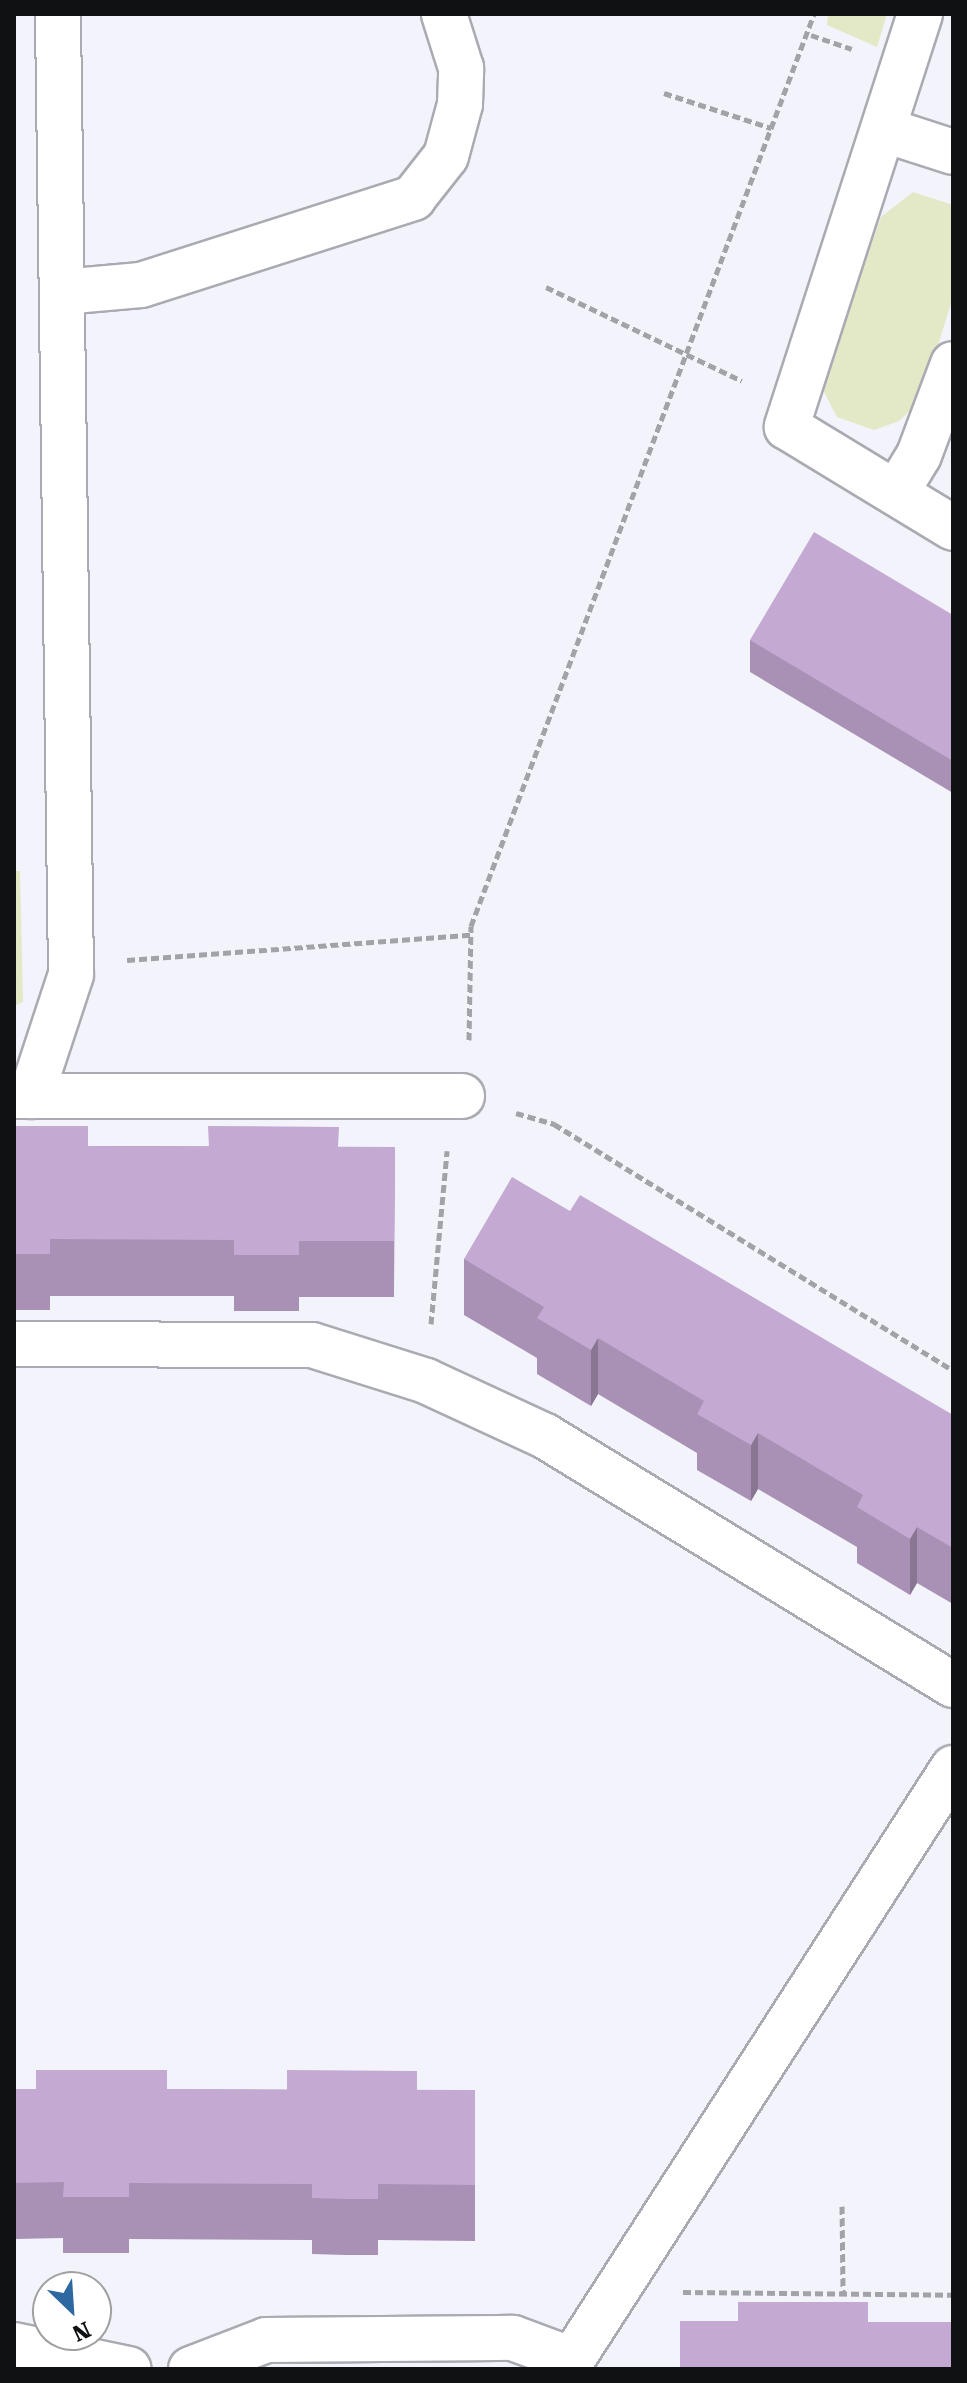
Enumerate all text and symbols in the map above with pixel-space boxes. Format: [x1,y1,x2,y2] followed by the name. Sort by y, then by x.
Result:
[32,2271,112,2351] north arrow
[69,2316,94,2346] text: N

